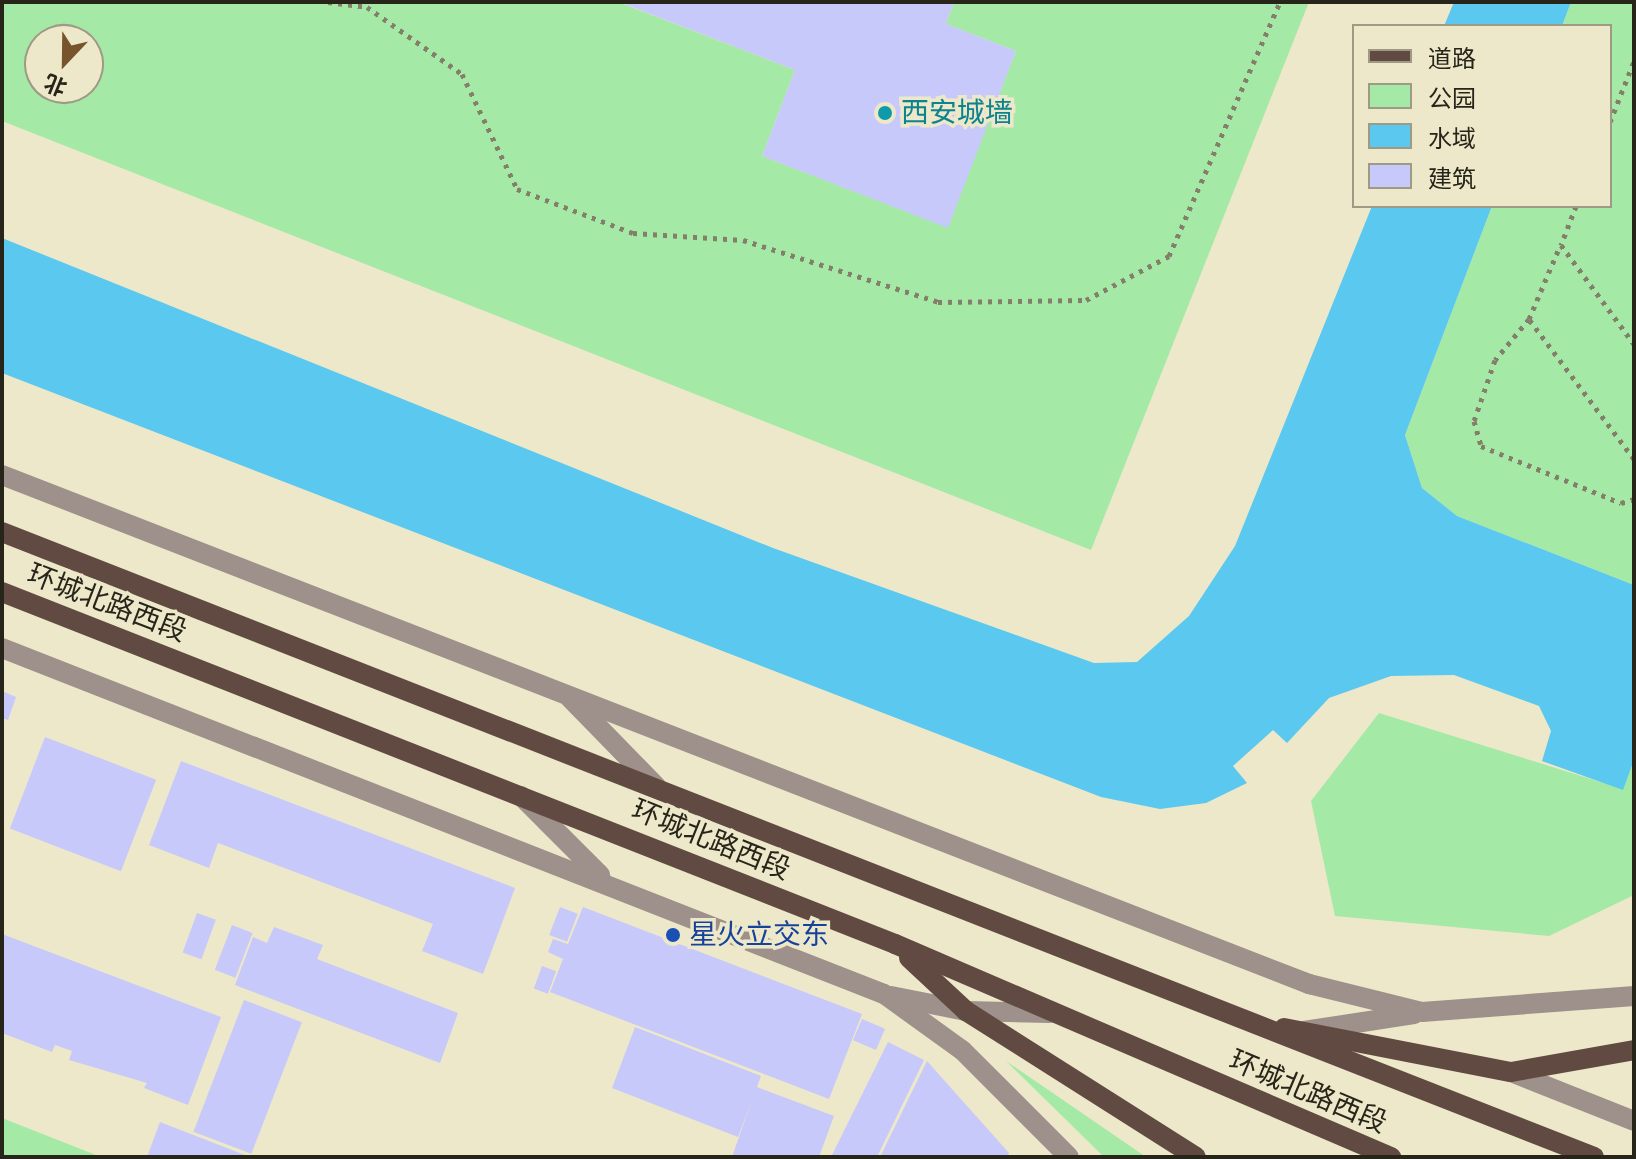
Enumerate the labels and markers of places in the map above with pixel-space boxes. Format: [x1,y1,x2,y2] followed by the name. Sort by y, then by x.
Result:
[901,96,1013,130] place label: 西安城墙
[876,104,894,122] marker: 西安城墙
[689,918,829,952] place label: 星火立交东
[664,926,682,944] marker: 星火立交东

